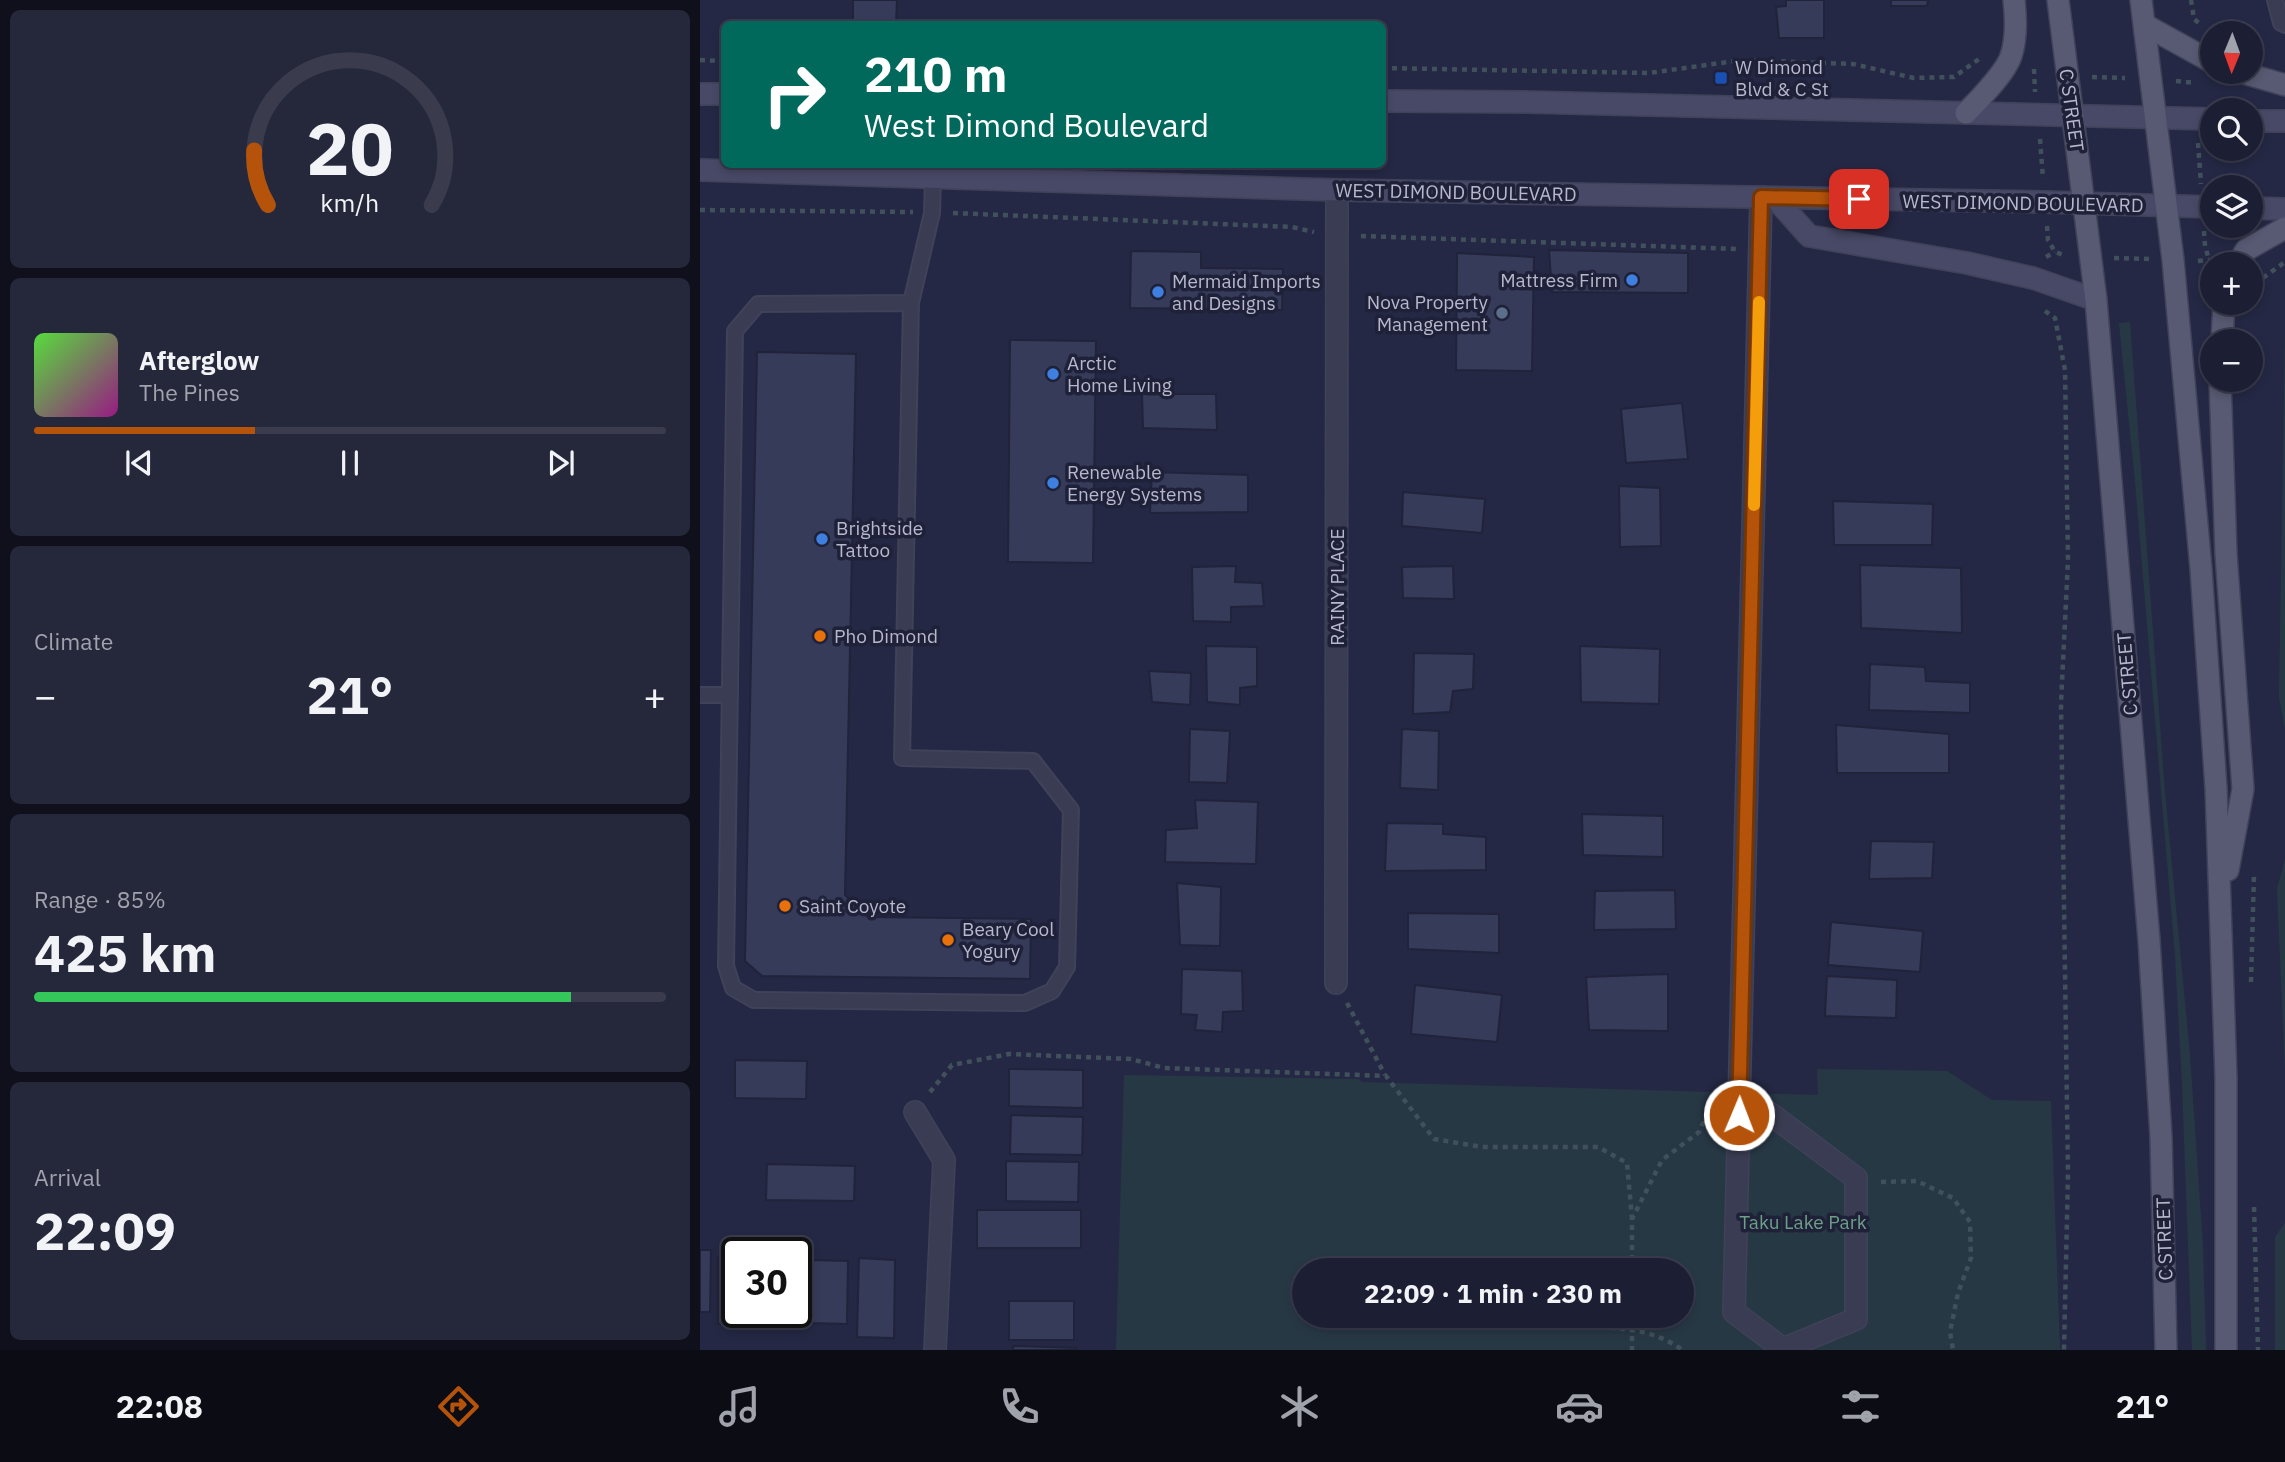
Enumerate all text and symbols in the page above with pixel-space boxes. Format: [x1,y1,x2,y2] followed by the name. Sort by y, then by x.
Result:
[2200,21,2263,84] north arrow
[2200,21,2263,392] map controls
[864,42,1008,105] text: 210 m
[749,49,840,140] icon: right
[1735,55,1829,101] place label: W Dimond Blvd & C St
[2054,67,2090,153] street label: C STREET
[1713,70,1729,86] marker: W Dimond Blvd & C St
[2200,98,2263,161] button: search
[306,100,394,195] text: 20
[864,104,1209,146] text: West Dimond Boulevard
[1829,169,1889,229] pin
[2200,175,2263,238] button: layers
[1335,178,1577,206] street label: WEST DIMOND BOULEVARD
[1840,180,1878,218] icon: arrive
[321,186,379,219] text: km/h
[1902,189,2144,217] street label: WEST DIMOND BOULEVARD
[2200,252,2263,315] button: +
[1500,268,1618,292] place label: Mattress Firm
[1172,269,1321,315] place label: Mermaid Imports and Designs
[1624,272,1640,288] marker: Mattress Firm
[1150,284,1166,300] marker: Mermaid Imports and Designs
[1367,290,1489,336] place label: Nova Property Management
[1494,305,1510,321] marker: Nova Property Management
[2200,329,2263,392] button: −
[139,343,259,377] text: Afterglow
[1067,351,1172,397] place label: Arctic Home Living
[1045,366,1061,382] marker: Arctic Home Living
[139,377,240,407] text: The Pines
[120,444,158,482] icon: previous
[331,444,369,482] icon: pause
[542,444,580,482] icon: next
[1067,460,1202,506] place label: Renewable Energy Systems
[1045,475,1061,491] marker: Renewable Energy Systems
[836,516,923,562] place label: Brightside Tattoo
[1325,528,1349,646] street label: RAINY PLACE
[814,531,830,547] marker: Brightside Tattoo
[834,624,938,648] place label: Pho Dimond
[34,626,113,656] text: Climate
[812,628,828,644] marker: Pho Dimond
[2111,631,2143,716] street label: C STREET
[307,661,393,728] text: 21°
[34,671,57,720] text: −
[643,671,666,720] text: +
[34,884,166,914] text: Range · 85%
[799,894,906,918] place label: Saint Coyote
[777,898,793,914] marker: Saint Coyote
[962,917,1054,963] place label: Beary Cool Yogury
[34,919,216,986] text: 425 km
[940,932,956,948] marker: Beary Cool Yogury
[1702,1078,1776,1152] position arrow
[34,1162,101,1192] text: Arrival
[34,1197,176,1264] text: 22:09
[2151,1197,2177,1281] street label: C STREET
[1739,1210,1867,1234] park label: Taku Lake Park
[721,1237,812,1328] speed limit sign: 30
[1364,1276,1622,1310] text: 22:09 · 1 min · 230 m
[434,1382,483,1431] icon: directions
[715,1382,764,1431] icon: music
[995,1382,1044,1431] icon: phone
[1275,1382,1324,1431] icon: climate
[1555,1382,1604,1431] icon: car
[1836,1382,1885,1431] icon: filters
[116,1385,203,1427] text: 22:08
[2116,1385,2169,1427] text: 21°

